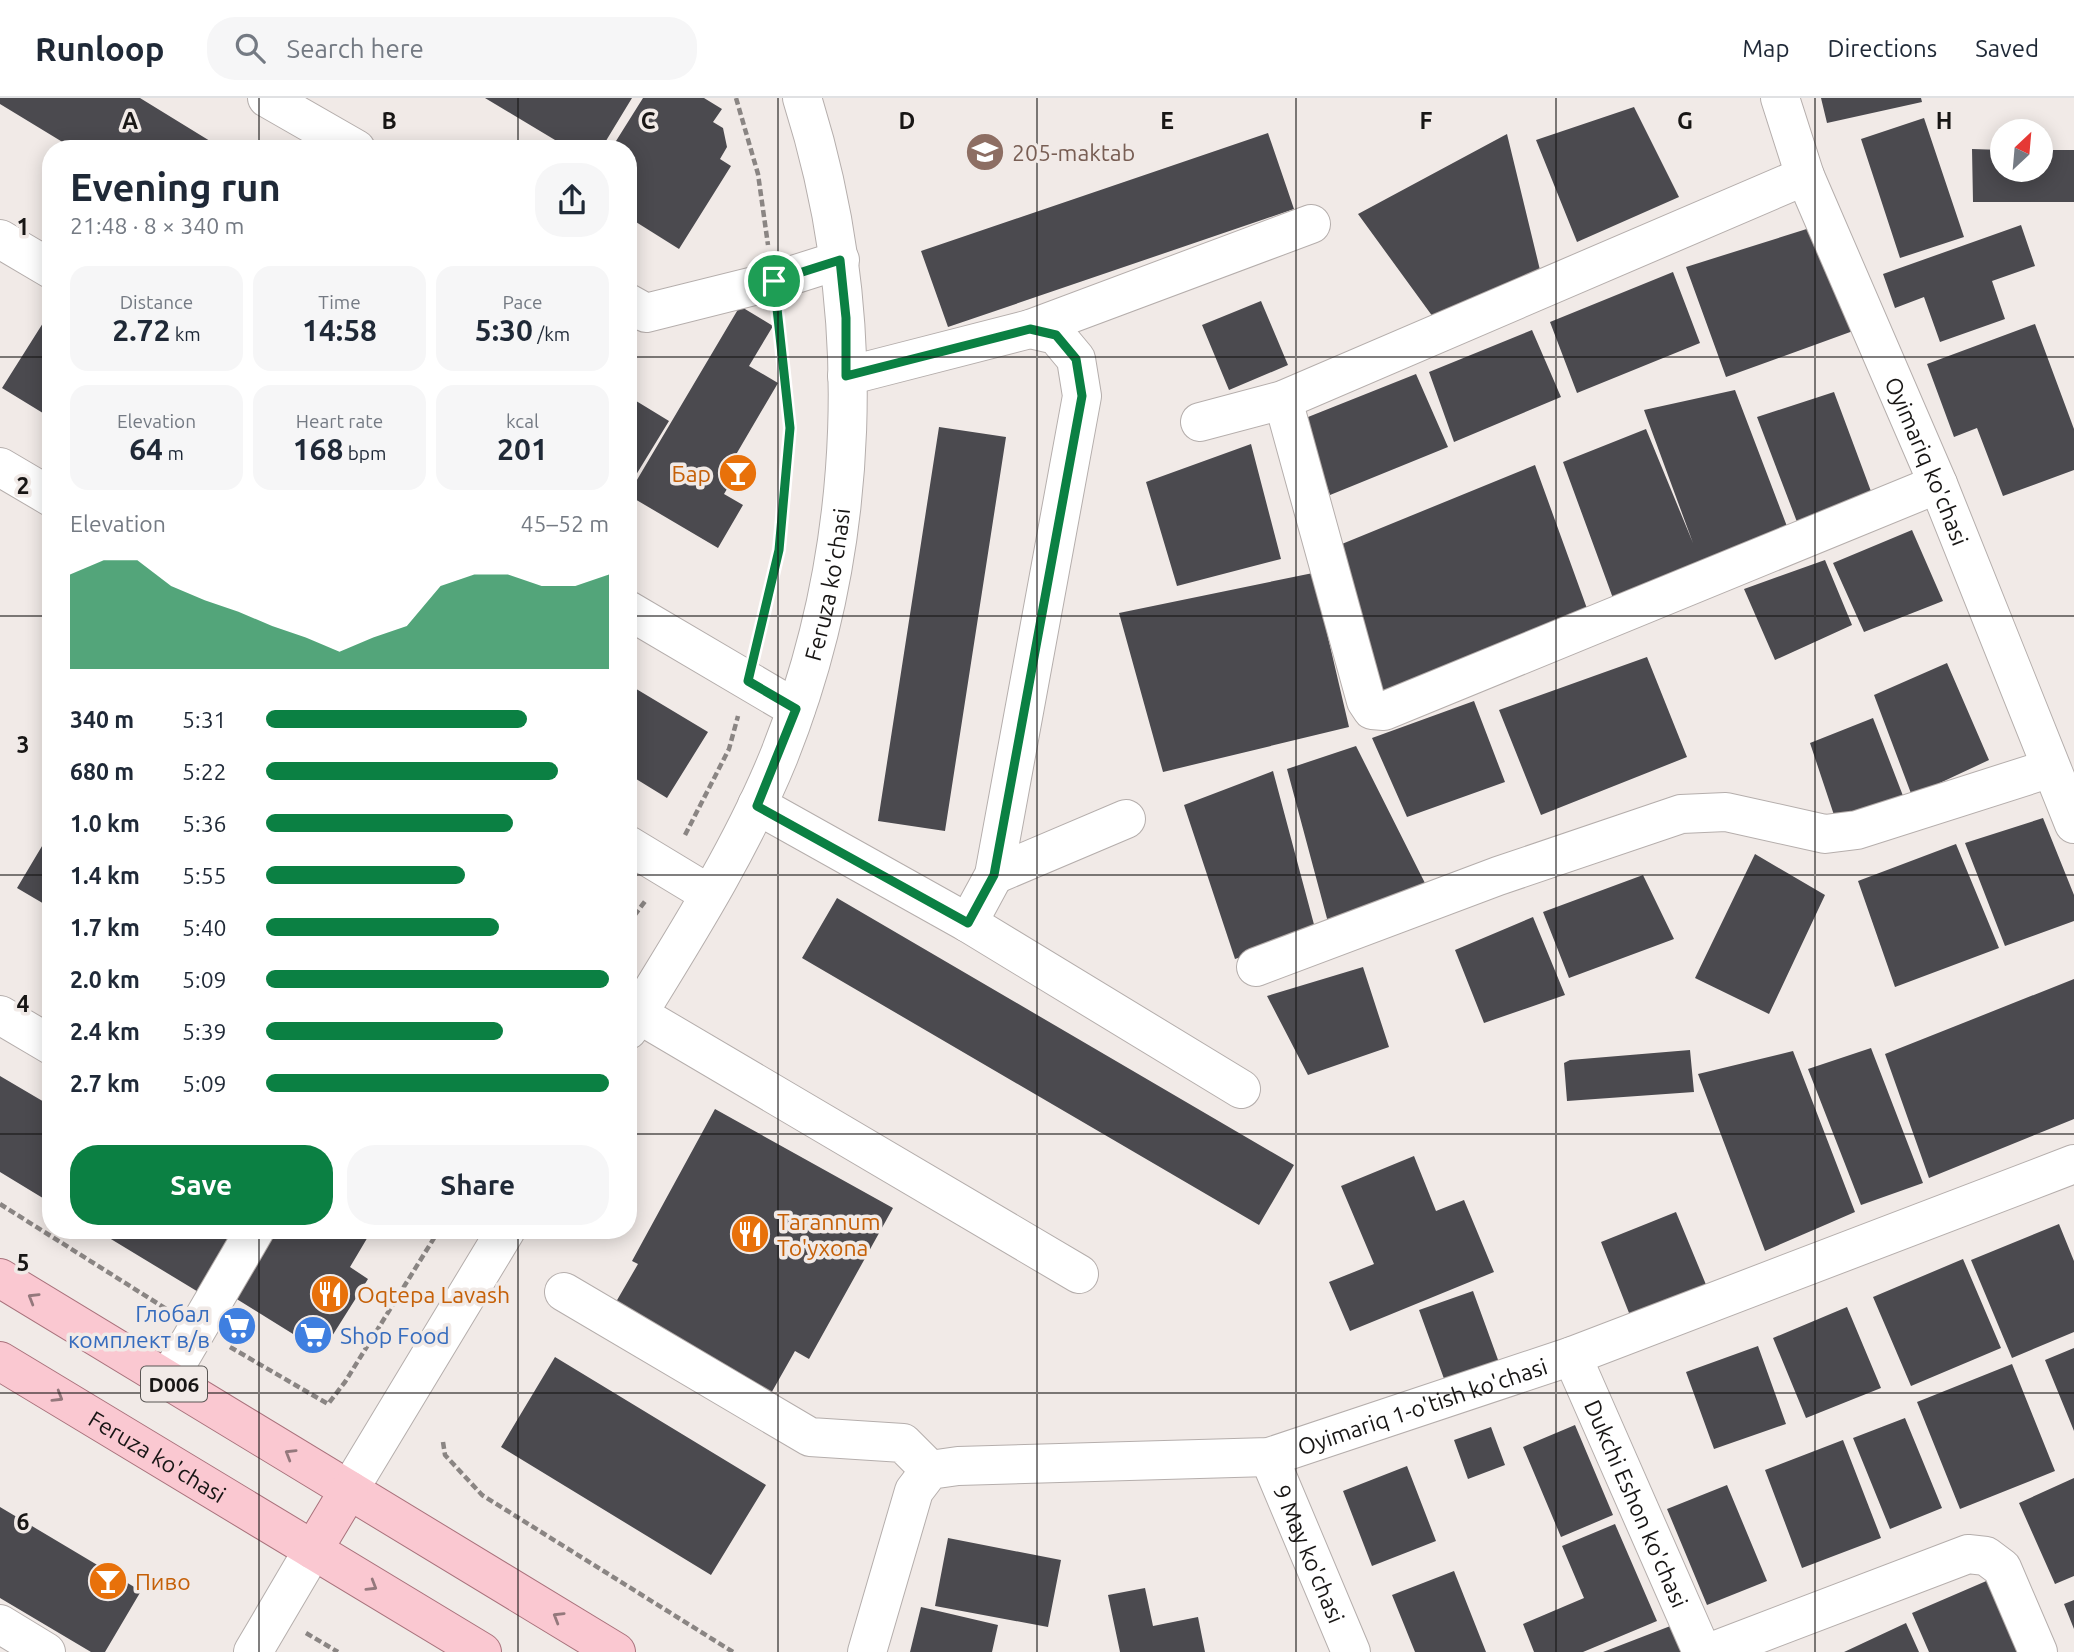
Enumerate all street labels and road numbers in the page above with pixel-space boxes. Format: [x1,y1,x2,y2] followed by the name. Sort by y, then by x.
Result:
[1881,373,1974,549] street label: Oyimariq ko'chasi
[799,507,854,664] street label: Feruza ko'chasi
[1294,1353,1550,1459] street label: Oyimariq 1-o'tish ko'chasi
[141,1366,207,1402] road number: D006
[1580,1396,1693,1611] street label: Dukchi Eshon ko'chasi
[85,1405,230,1507] street label: Feruza ko'chasi
[1270,1481,1350,1627] street label: 9 May ko'chasi

